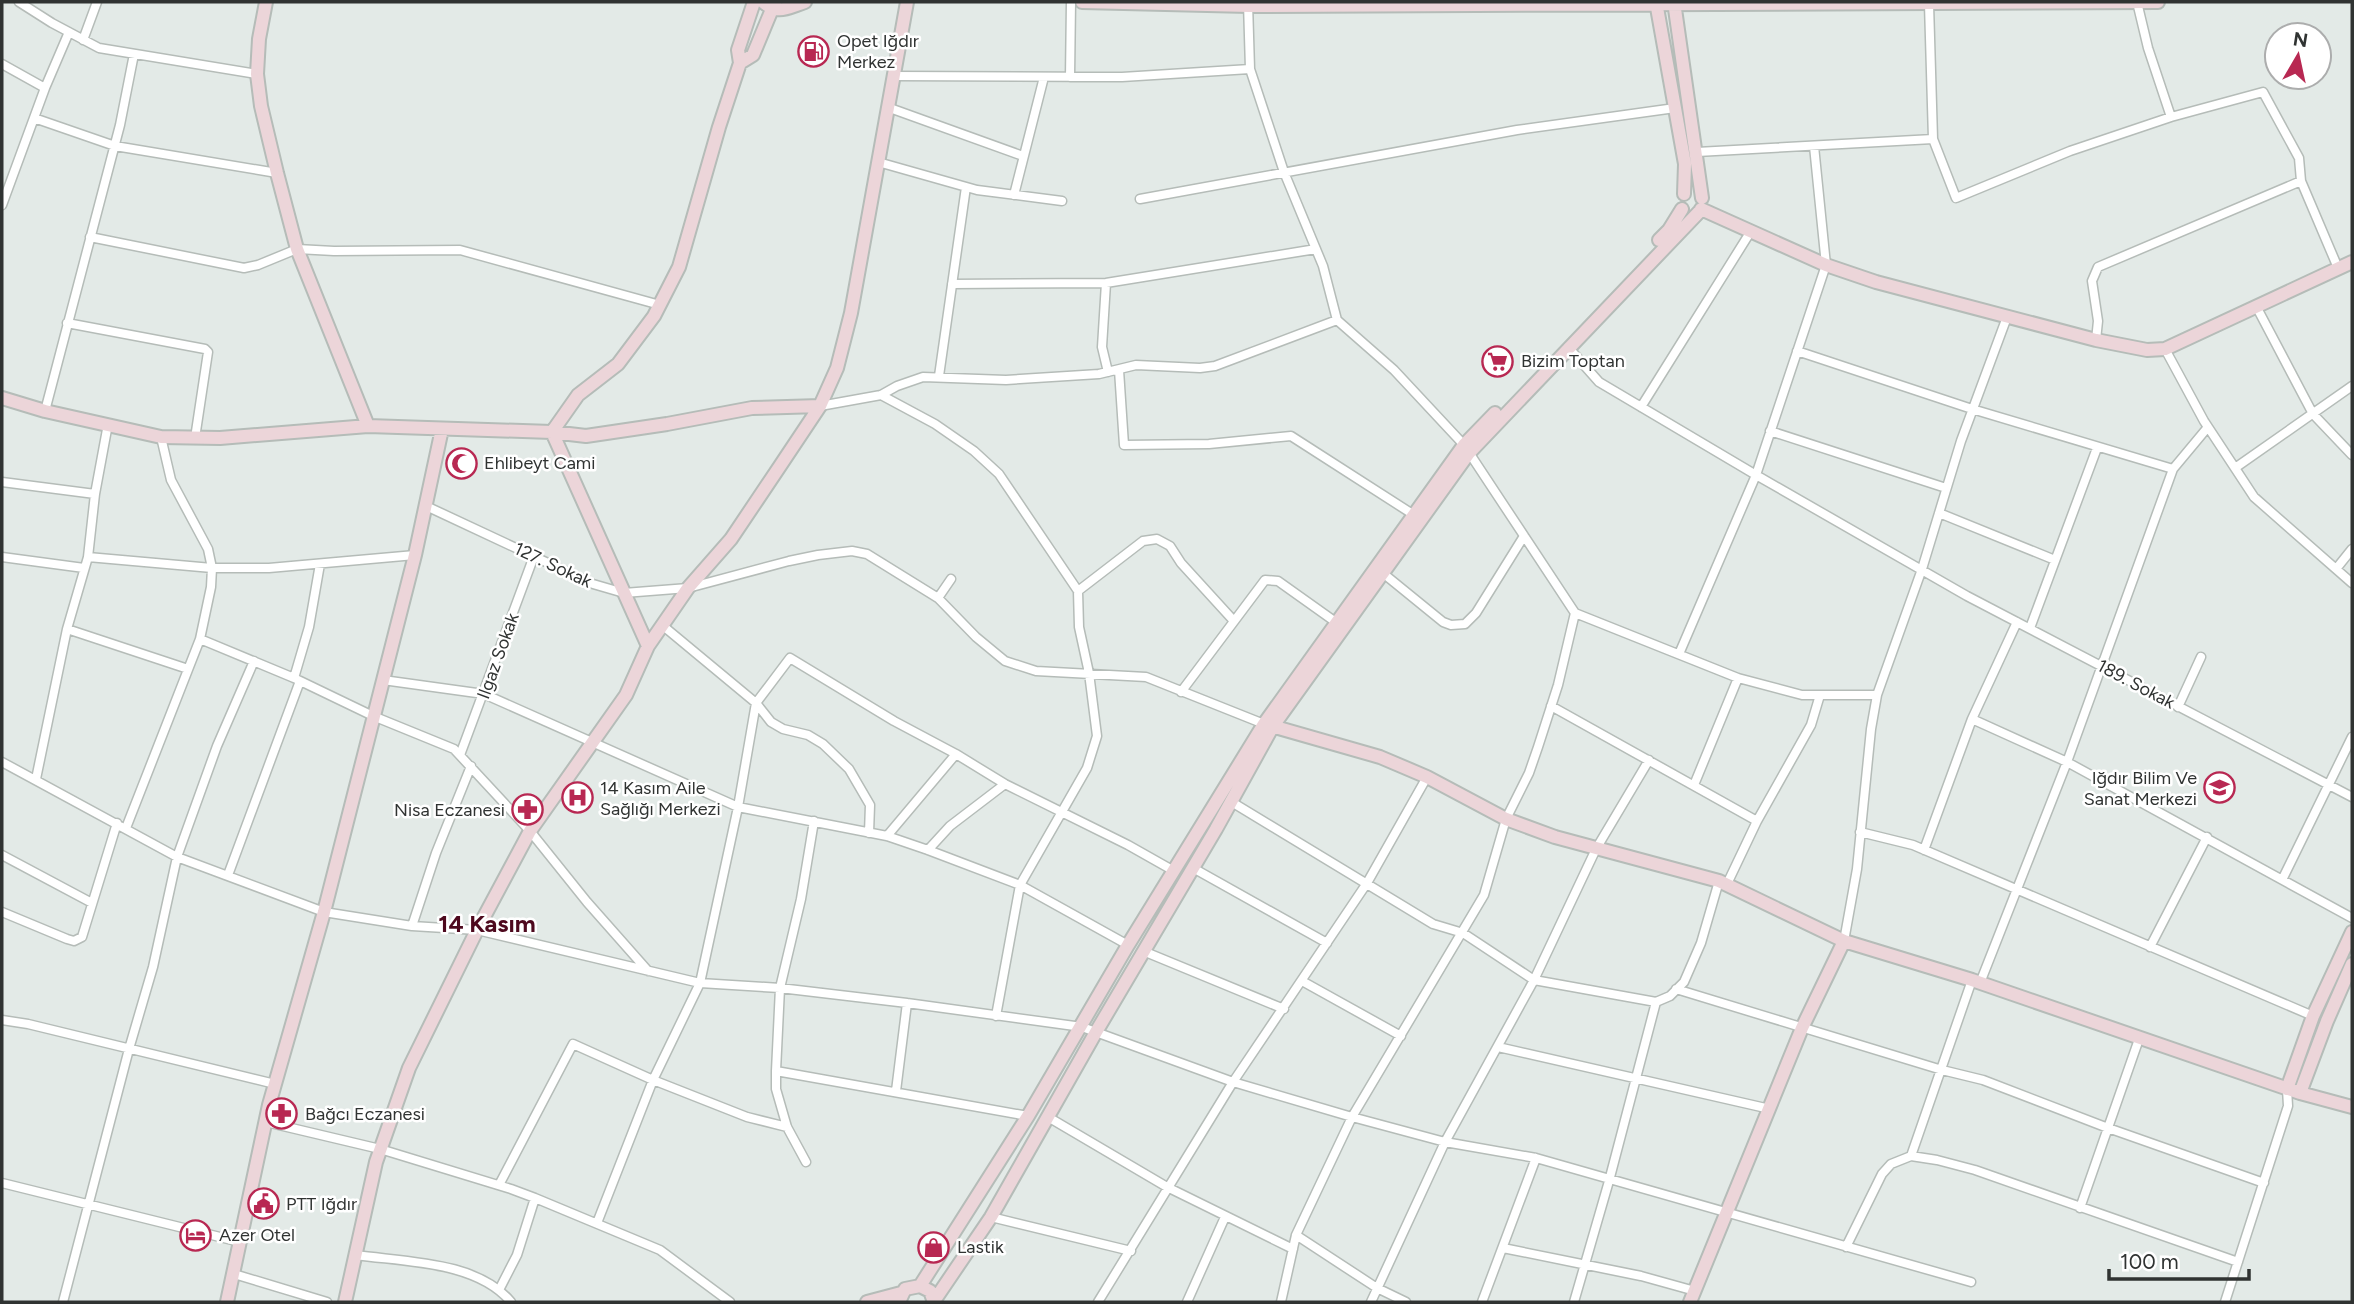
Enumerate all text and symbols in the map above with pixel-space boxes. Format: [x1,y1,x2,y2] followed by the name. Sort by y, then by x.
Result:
[2263,21,2333,91] north arrow
[2292,27,2310,52] text: N
[837,30,919,73] place label: Opet Iğdır Merkez
[797,34,831,68] fuel station icon: Opet Iğdır Merkez
[1481,344,1515,378] supermarket icon: Bizim Toptan
[1521,350,1625,372] place label: Bizim Toptan
[444,446,478,480] mosque icon: Ehlibeyt Cami
[484,452,595,474] place label: Ehlibeyt Cami
[511,537,596,593] street label: 127. Sokak
[472,610,524,702] street label: Ilgaz Sokak
[2093,654,2179,714] street label: 189. Sokak
[2084,767,2197,810] place label: Iğdır Bilim Ve Sanat Merkezi
[2203,771,2237,805] school or university icon: Iğdır Bilim Ve Sanat Merkezi
[600,777,721,820] place label: 14 Kasım Aile Sağlığı Merkezi
[560,781,594,815] hospital icon: 14 Kasım Aile Sağlığı Merkezi
[511,793,545,827] pharmacy icon: Nisa Eczanesi
[394,799,505,821] place label: Nisa Eczanesi
[438,909,536,938] district label: 14 Kasım
[265,1097,299,1131] pharmacy icon: Bağcı Eczanesi
[305,1103,425,1125] place label: Bağcı Eczanesi
[246,1187,280,1221] public building icon: PTT Iğdır
[286,1193,357,1215] place label: PTT Iğdır
[179,1218,213,1252] hotel icon: Azer Otel
[219,1224,295,1246] place label: Azer Otel
[917,1230,951,1264] shop icon: Lastik
[957,1236,1004,1258] place label: Lastik
[2109,1238,2249,1282] scale bar
[2120,1249,2179,1274] text: 100 m

